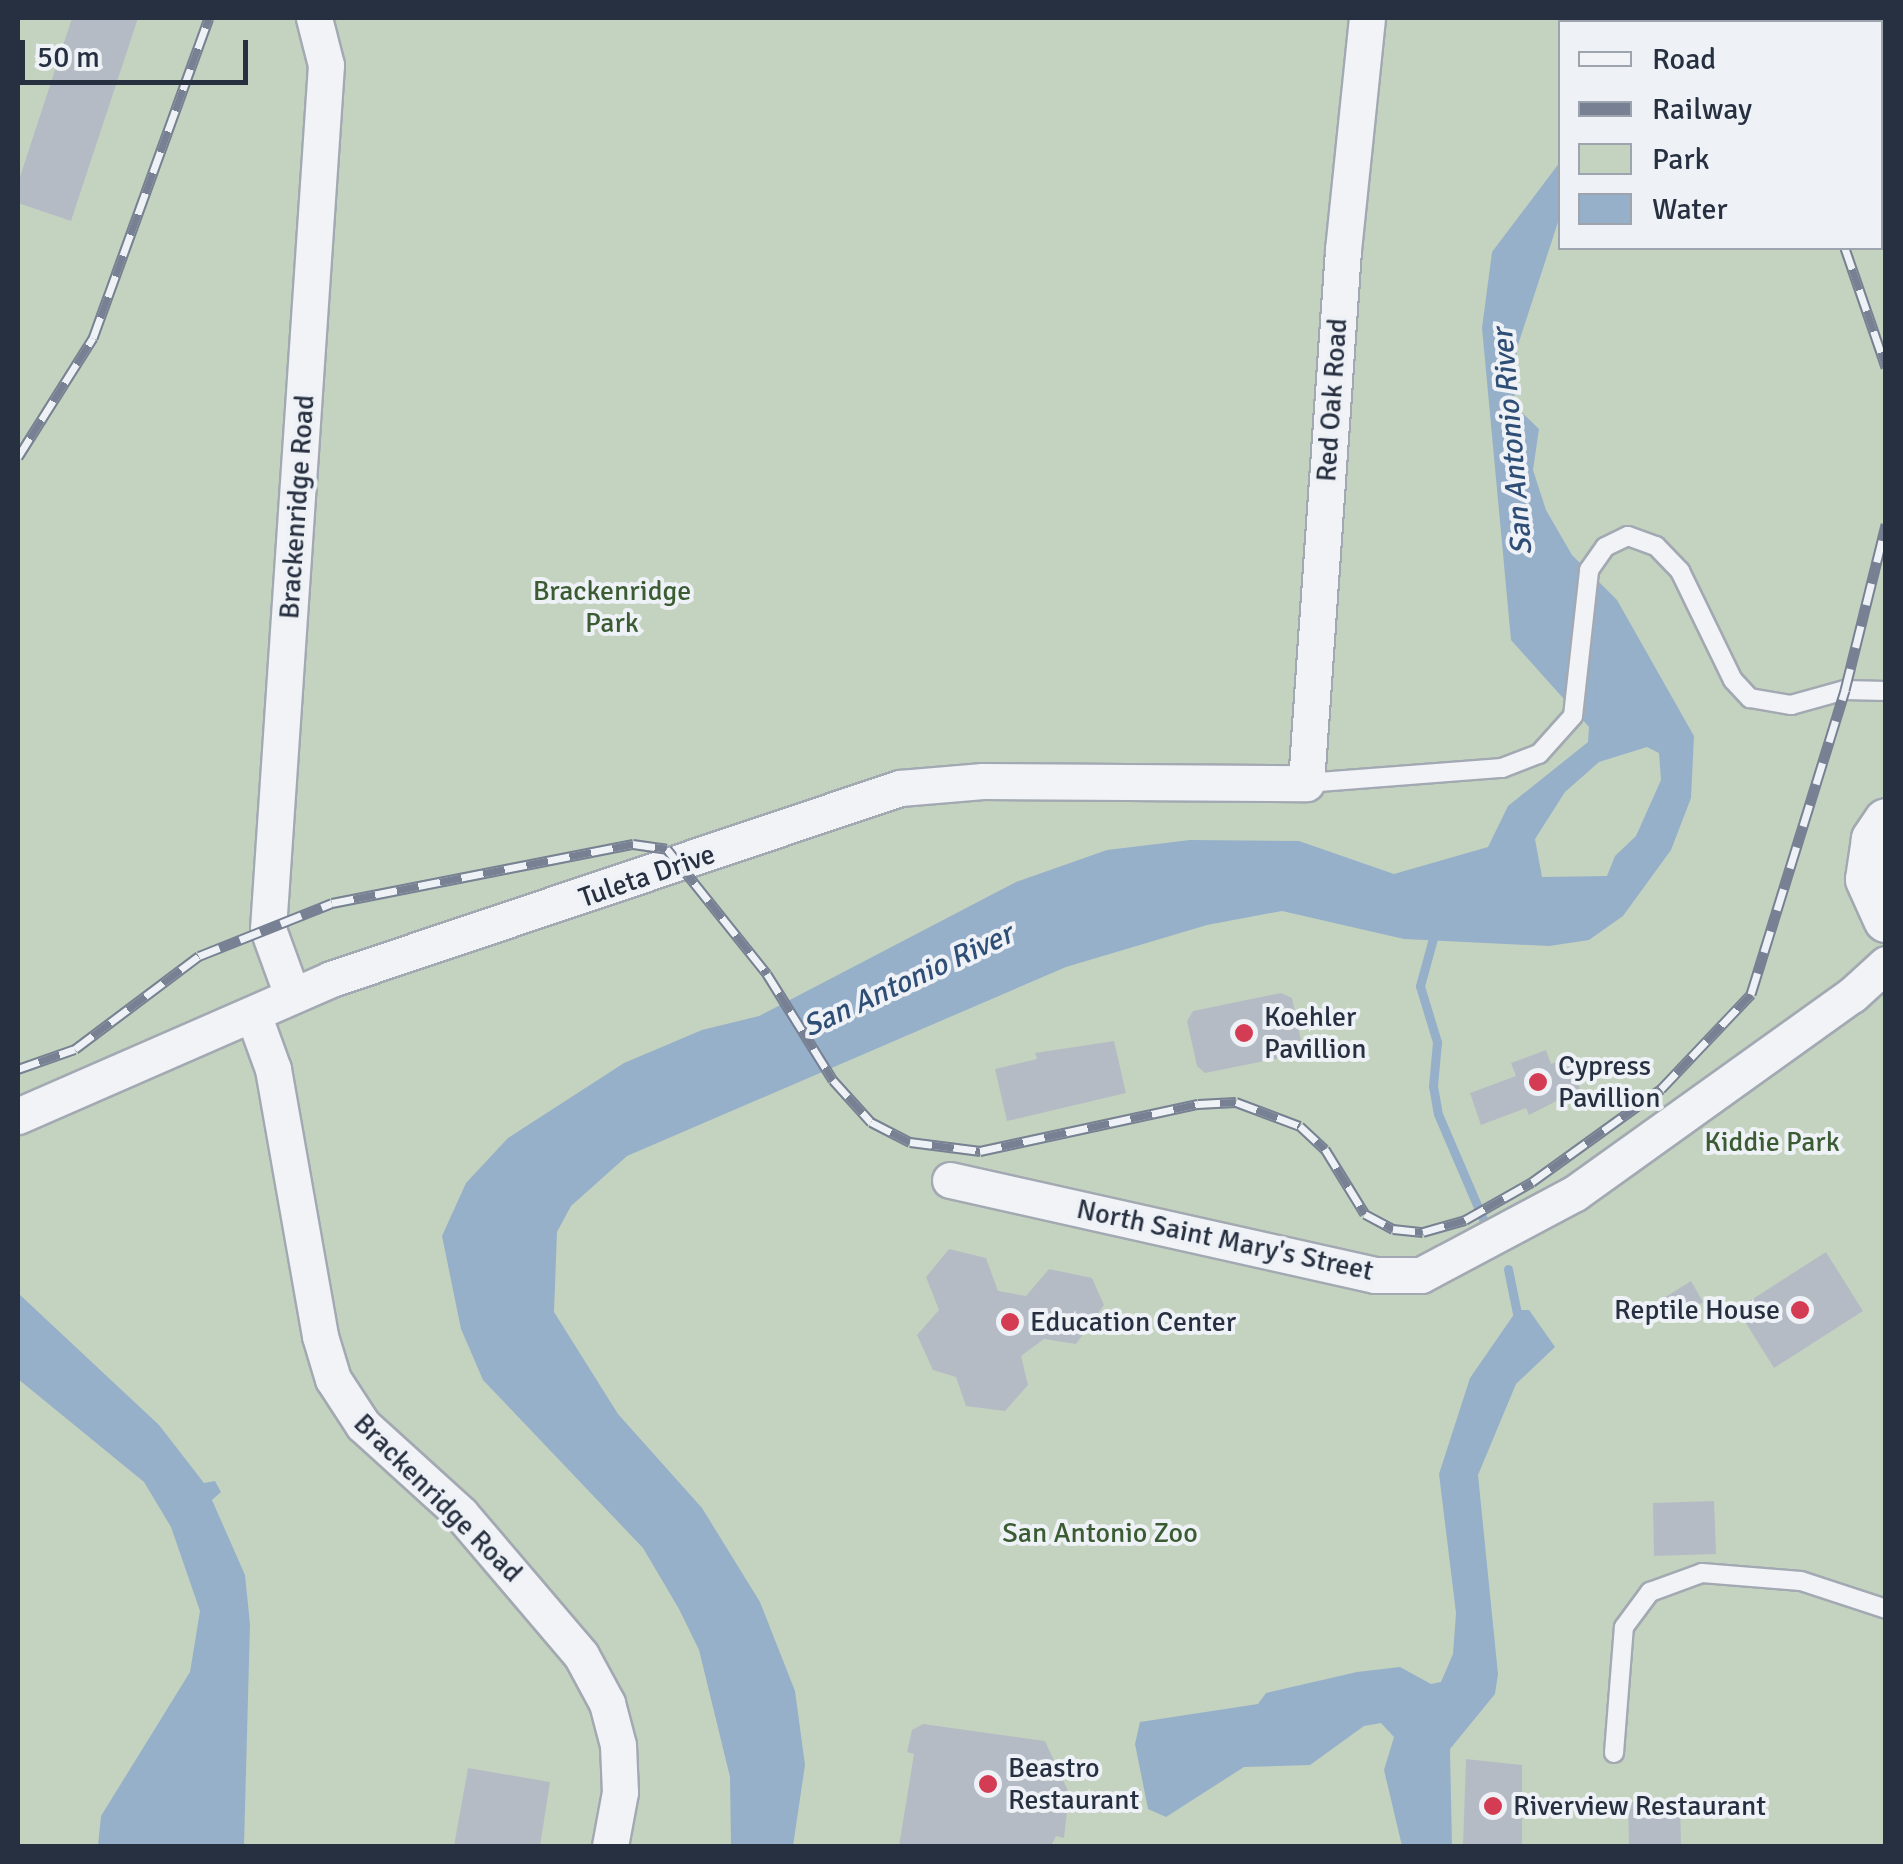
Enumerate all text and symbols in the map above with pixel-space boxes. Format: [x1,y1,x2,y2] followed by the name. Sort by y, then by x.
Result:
[25,20,252,82] scale bar
[1558,20,1883,250] legend
[37,39,100,76] text: 50 m
[1652,41,1716,78] text: Road
[1652,91,1752,128] text: Railway
[1652,141,1710,178] text: Park
[1652,191,1728,228] text: Water
[1310,317,1354,483] street label: Red Oak Road
[1485,327,1541,557] water label: San Antonio River
[272,394,322,620] street label: Brackenridge Road
[533,574,691,640] park label: Brackenridge Park
[575,837,719,915] street label: Tuleta Drive
[797,917,1019,1045] water label: San Antonio River
[1264,1000,1366,1066] place label: Koehler Pavillion
[1233,1022,1255,1044] marker: Koehler Pavillion
[1558,1049,1660,1115] place label: Cypress Pavillion
[1527,1071,1549,1093] marker: Cypress Pavillion
[1704,1125,1840,1159] park label: Kiddie Park
[1074,1192,1376,1288] street label: North Saint Mary's Street
[1614,1293,1780,1327] place label: Reptile House
[1789,1299,1811,1321] marker: Reptile House
[1030,1305,1236,1339] place label: Education Center
[999,1311,1021,1333] marker: Education Center
[347,1407,529,1589] street label: Brackenridge Road
[1002,1516,1198,1550] park label: San Antonio Zoo
[1008,1751,1139,1817] place label: Beastro Restaurant
[977,1773,999,1795] marker: Beastro Restaurant
[1513,1789,1766,1823] place label: Riverview Restaurant
[1482,1795,1504,1817] marker: Riverview Restaurant

